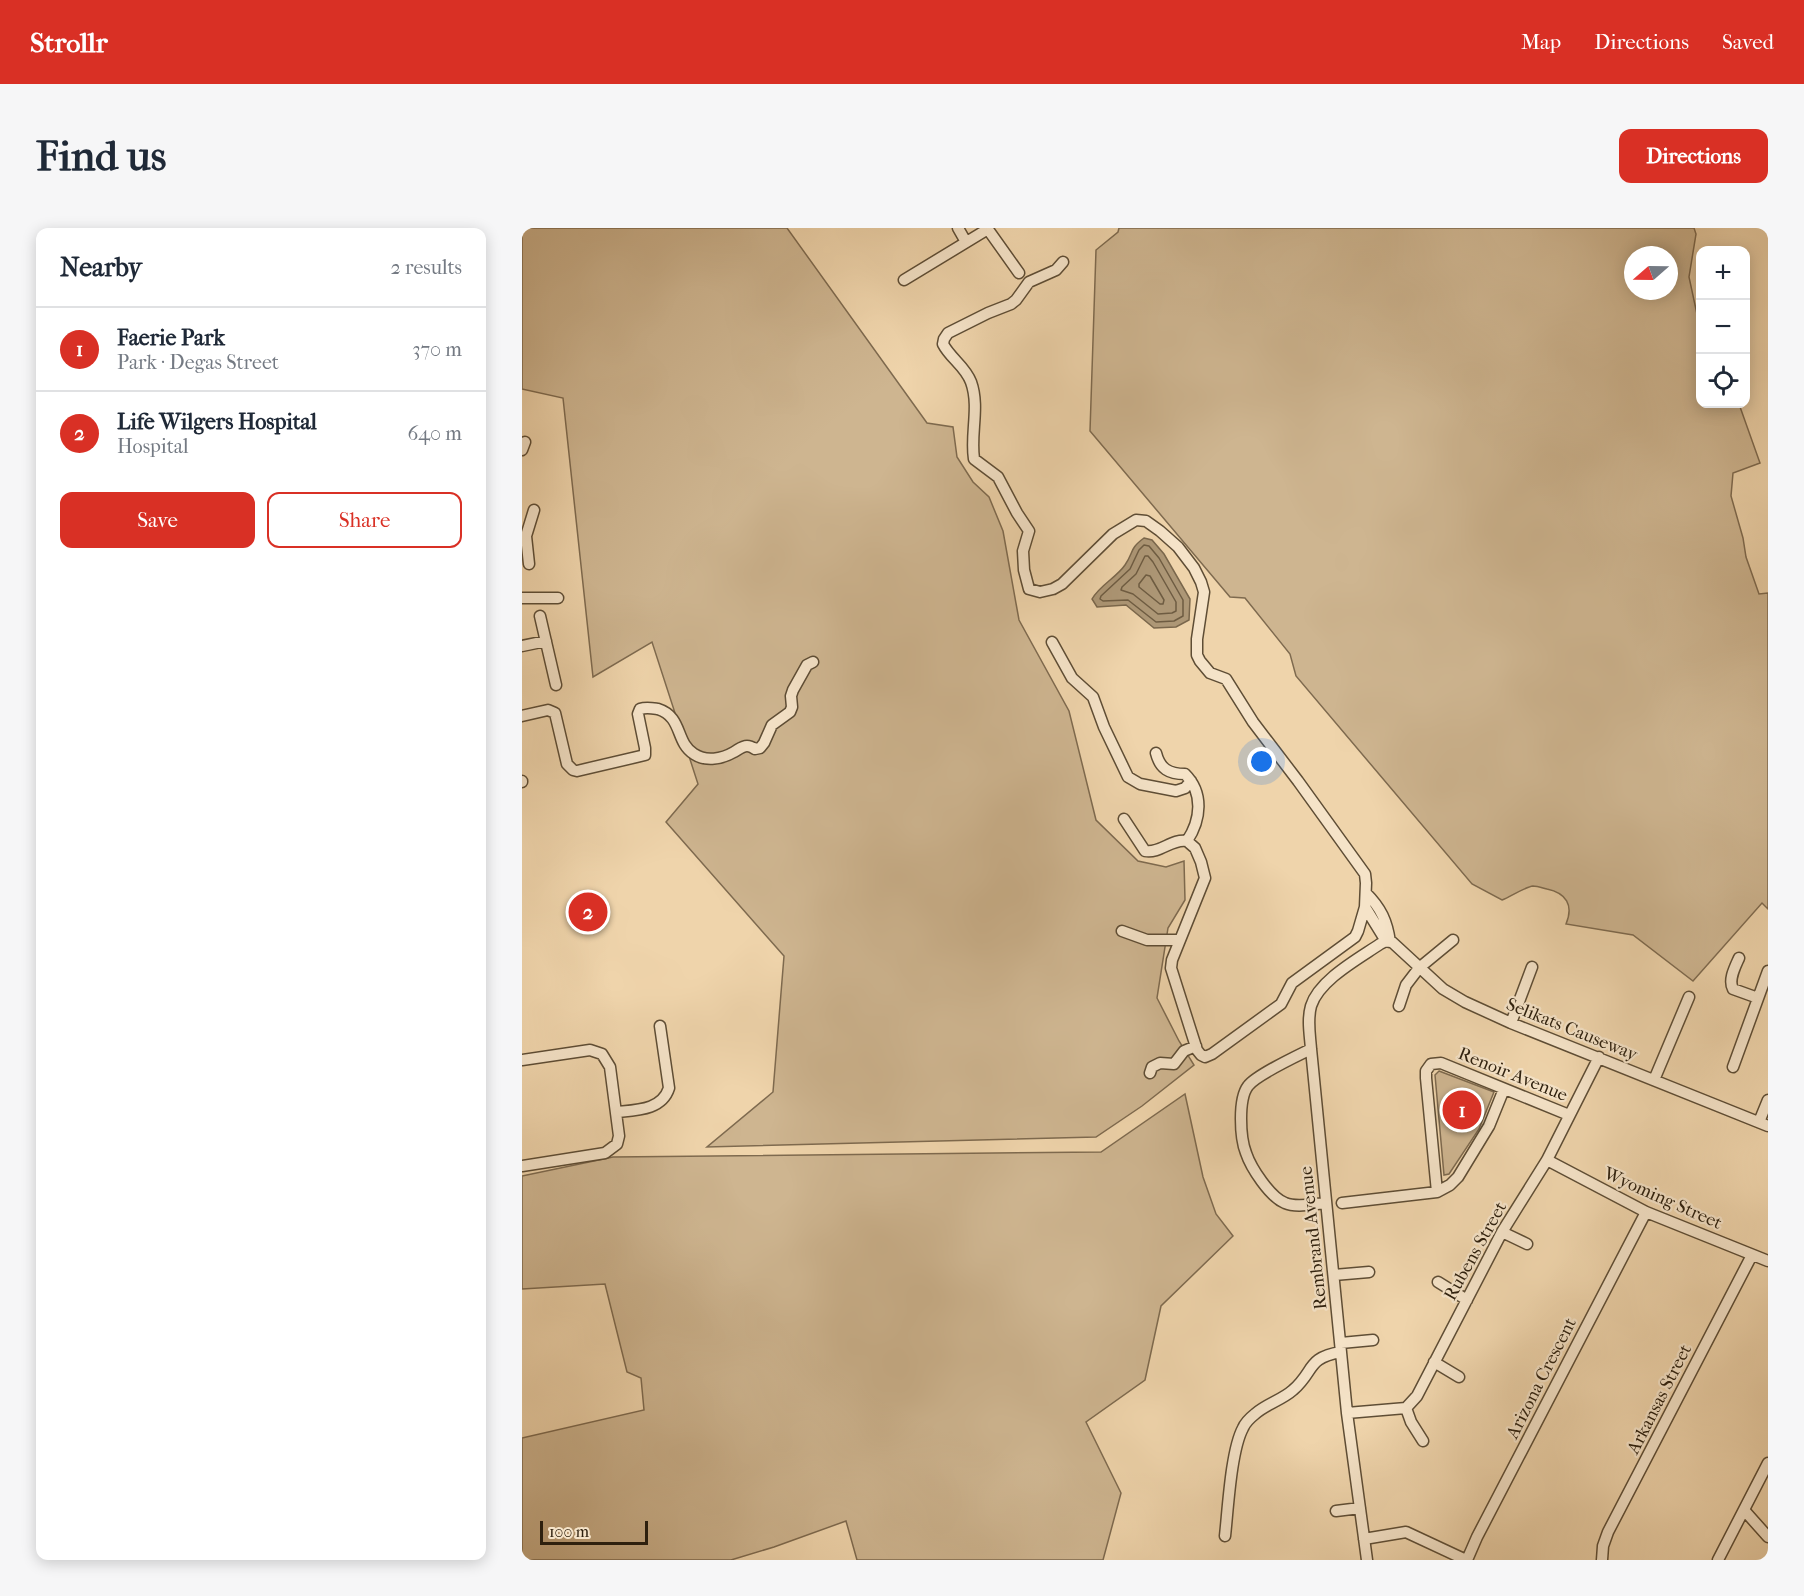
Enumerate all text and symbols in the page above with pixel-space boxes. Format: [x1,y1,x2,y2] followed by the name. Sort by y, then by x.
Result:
[30,26,108,59] text: Strollr
[1521,30,1561,54] text: Map
[1594,30,1689,54] text: Directions
[1722,30,1774,54] text: Saved
[1619,129,1768,183] button: Directions
[36,132,166,181] text: Find us
[1624,246,1678,300] north arrow
[1696,246,1750,408] map controls
[1696,246,1750,300] button: +
[60,252,142,283] text: Nearby
[391,256,462,279] text: 2 results
[1696,300,1750,354] button: −
[117,325,225,351] text: Faerie Park
[76,338,83,361] text: 1
[412,338,462,361] text: 370 m
[117,351,279,374] text: Park · Degas Street
[1696,354,1750,408] button: locate
[117,409,317,435] text: Life Wilgers Hospital
[74,422,85,445] text: 2
[407,422,462,445] text: 640 m
[117,435,189,458] text: Hospital
[60,492,255,548] button: Save
[267,492,462,548] button: Share
[1247,747,1276,776] your location
[568,890,608,934] pin: 2
[1503,994,1642,1066] street label: Selikats Causeway
[1455,1043,1571,1106] street label: Renoir Avenue
[1442,1088,1482,1132] pin: 1
[1599,1163,1726,1234] street label: Wyoming Street
[1296,1165,1331,1311] street label: Rembrand Avenue
[1440,1198,1511,1304] street label: Rubens Street
[1501,1314,1581,1443] street label: Arizona Crescent
[1622,1340,1696,1458] street label: Arkansas Street
[540,1518,648,1546] scale bar
[549,1522,589,1541] text: 100 m

